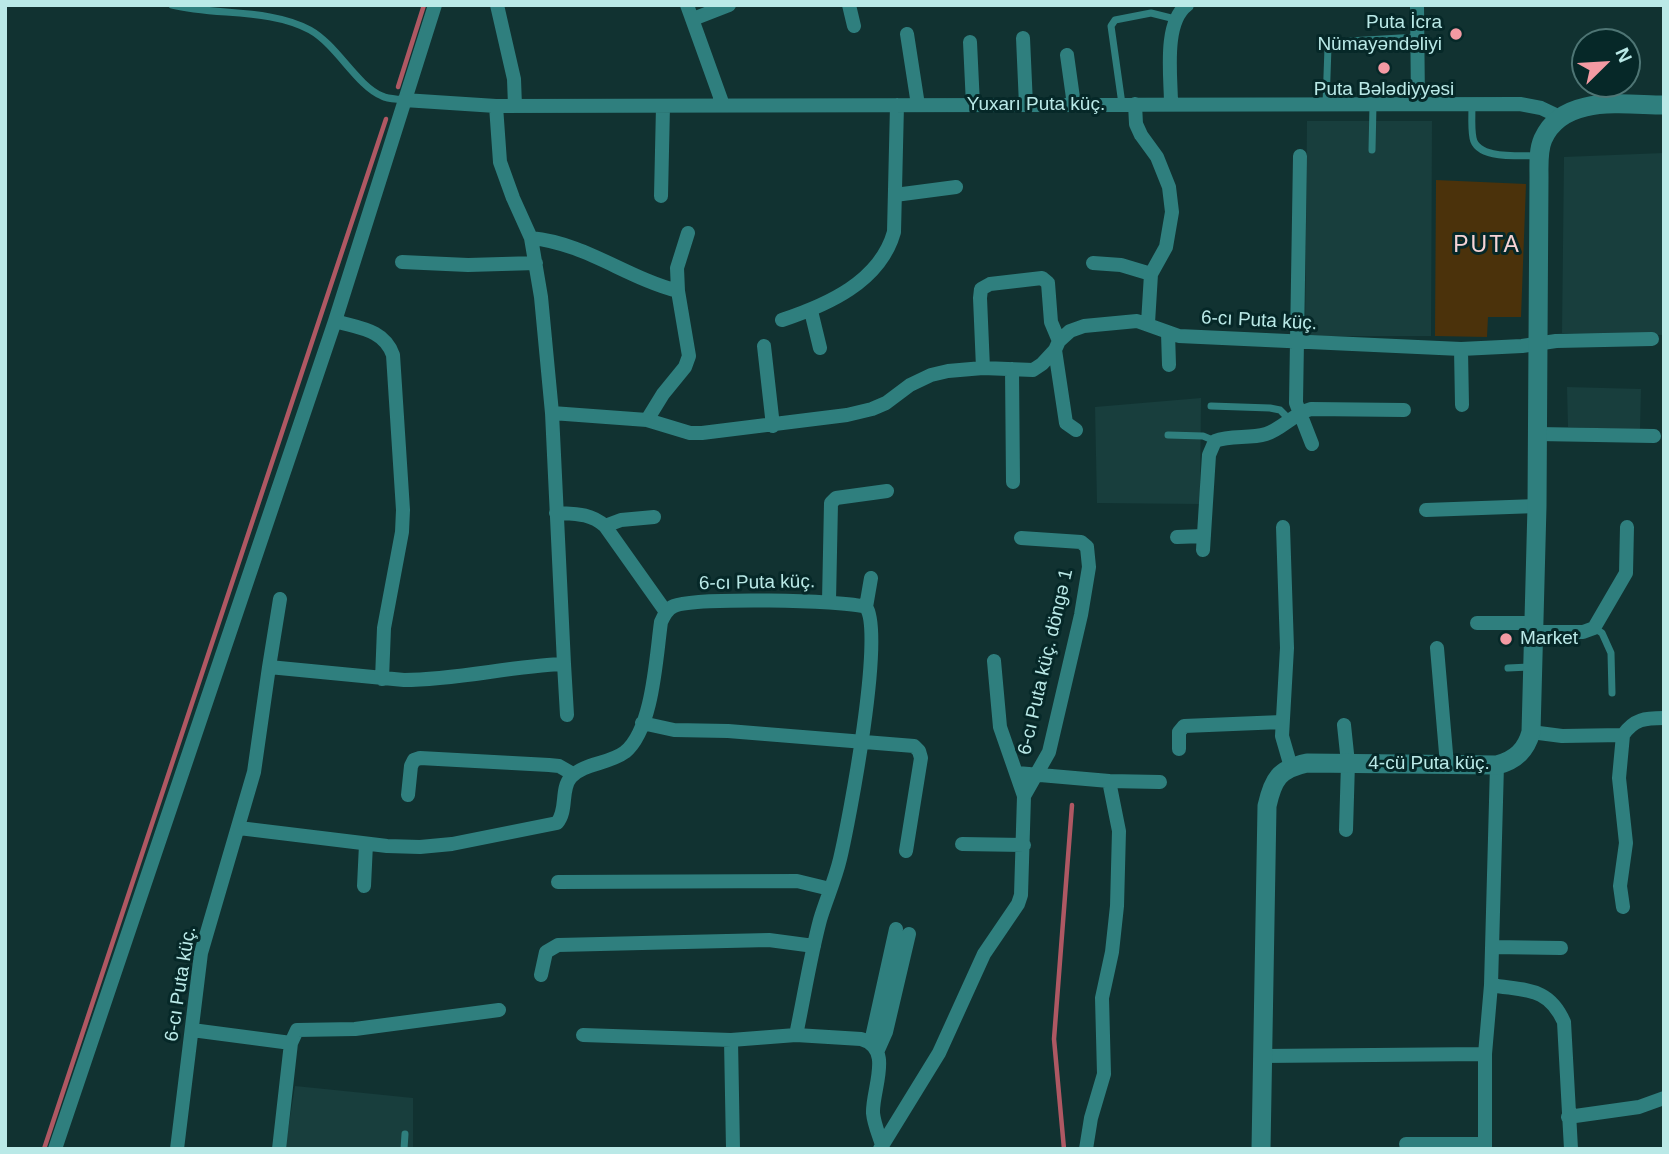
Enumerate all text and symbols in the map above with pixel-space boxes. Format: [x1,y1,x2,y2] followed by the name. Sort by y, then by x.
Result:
[1317,12,1442,56] place label: Puta İcra Nümayəndəliyi
[1448,26,1464,42] marker: Puta İcra Nümayəndəliyi
[1571,28,1641,98] north arrow
[1611,45,1636,66] text: N
[1376,60,1392,76] marker: Puta Bələdiyyəsi
[1314,79,1454,101] place label: Puta Bələdiyyəsi
[967,94,1105,116] street label: Yuxarı Puta küç.
[1454,232,1520,260] district label: PUTA
[1200,307,1318,335] street label: 6-cı Puta küç.
[1014,567,1078,757] street label: 6-cı Puta küç. döngə 1
[699,571,815,595] street label: 6-cı Puta küç.
[1520,628,1578,650] place label: Market
[1498,631,1514,647] marker: Market
[1368,753,1490,775] street label: 4-cü Puta küç.
[161,925,201,1043] street label: 6-cı Puta küç.

